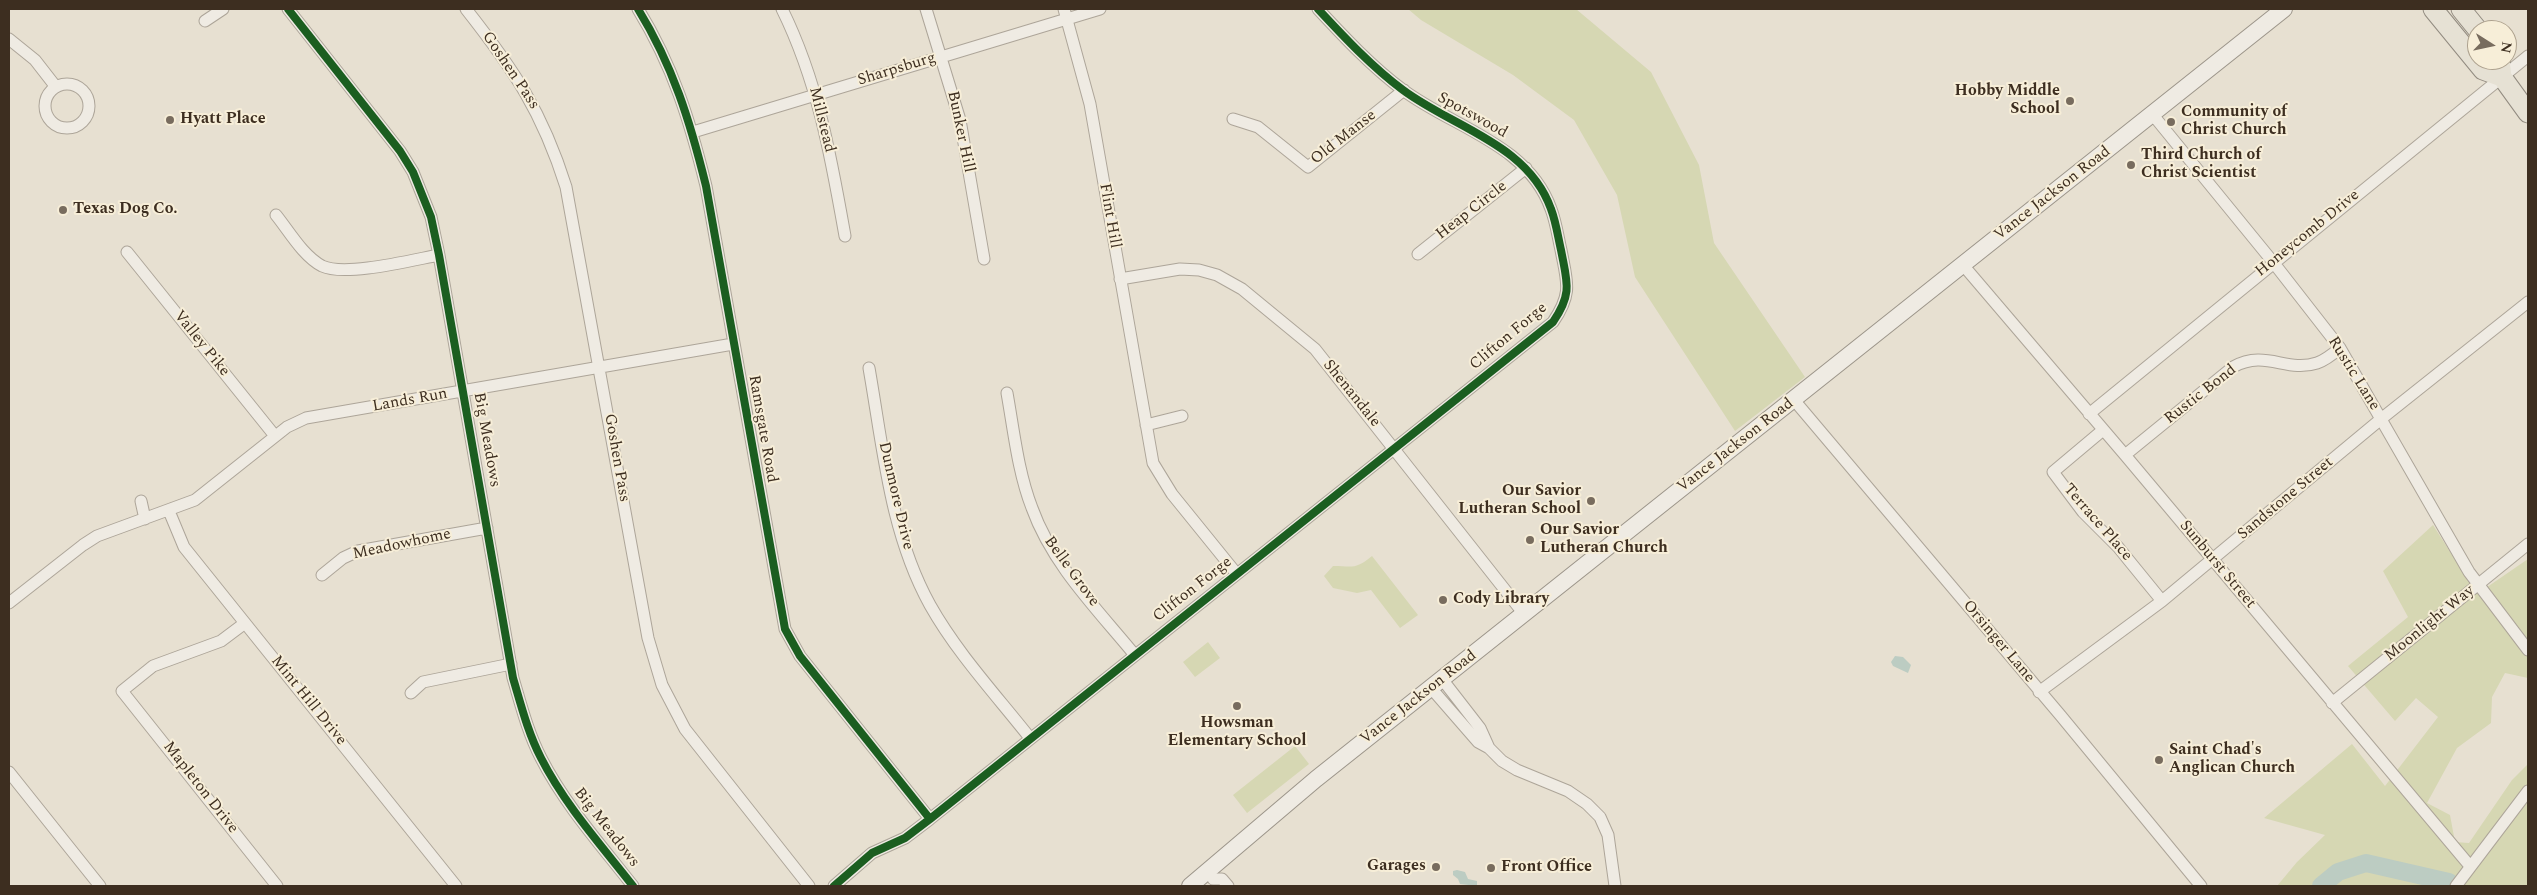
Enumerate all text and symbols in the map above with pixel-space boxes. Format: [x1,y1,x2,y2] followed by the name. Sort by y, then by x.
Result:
[2467,20,2517,70] north arrow
[477,28,543,114] street label: Goshen Pass
[2495,40,2518,55] text: N
[856,49,938,91] street label: Sharpsburg
[1955,82,2060,120] place label: Hobby Middle School
[804,85,838,155] street label: Millstead
[942,89,978,175] street label: Bunker Hill
[1434,89,1510,143] street label: Spotswood
[2064,95,2076,107] marker: Hobby Middle School
[2181,103,2287,141] place label: Community of Christ Church
[1307,107,1381,169] street label: Old Manse
[180,110,266,130] place label: Hyatt Place
[164,114,176,126] marker: Hyatt Place
[2165,116,2177,128] marker: Community of Christ Church
[1991,143,2115,245] street label: Vance Jackson Road
[2141,146,2261,184] place label: Third Church of Christ Scientist
[2125,159,2137,171] marker: Third Church of Christ Scientist
[1433,177,1511,245] street label: Heap Circle
[1094,182,1124,250] street label: Flint Hill
[2252,186,2364,282] street label: Honeycomb Drive
[73,200,178,220] place label: Texas Dog Co.
[57,204,69,216] marker: Texas Dog Co.
[1466,299,1552,375] street label: Clifton Forge
[169,307,233,381] street label: Valley Pike
[2323,333,2383,415] street label: Rustic Lane
[1318,356,1384,432] street label: Shenandale
[2161,361,2241,429] street label: Rustic Bond
[743,374,781,484] street label: Ramsgate Road
[371,385,449,417] street label: Lands Run
[468,391,504,489] street label: Big Meadows
[1674,395,1798,497] street label: Vance Jackson Road
[599,412,633,504] street label: Goshen Pass
[873,440,917,552] street label: Dunmore Drive
[2234,453,2338,545] street label: Sandstone Street
[2058,480,2136,566] street label: Terrace Place
[1458,482,1581,520] place label: Our Savior Lutheran School
[1585,495,1597,507] marker: Our Savior Lutheran School
[2175,517,2259,613] street label: Sunburst Street
[1540,521,1668,559] place label: Our Savior Lutheran Church
[351,525,453,565] street label: Meadowhome
[1039,533,1103,611] street label: Belle Grove
[1524,534,1536,546] marker: Our Savior Lutheran Church
[1150,553,1236,627] street label: Clifton Forge
[2381,582,2479,666] street label: Moonlight Way
[1453,590,1549,610] place label: Cody Library
[1437,594,1449,606] marker: Cody Library
[1958,597,2038,687] street label: Orsinger Lane
[1357,647,1481,749] street label: Vance Jackson Road
[266,652,350,750] street label: Mint Hill Drive
[1231,700,1243,712] marker: Howsman Elementary School
[1167,714,1307,752] place label: Howsman Elementary School
[158,738,242,838] street label: Mapleton Drive
[2169,741,2295,779] place label: Saint Chad's Anglican Church
[2153,754,2165,766] marker: Saint Chad's Anglican Church
[569,784,643,872] street label: Big Meadows
[1367,857,1426,877] place label: Garages
[1501,858,1592,878] place label: Front Office
[1430,861,1442,873] marker: Garages
[1485,862,1497,874] marker: Front Office

